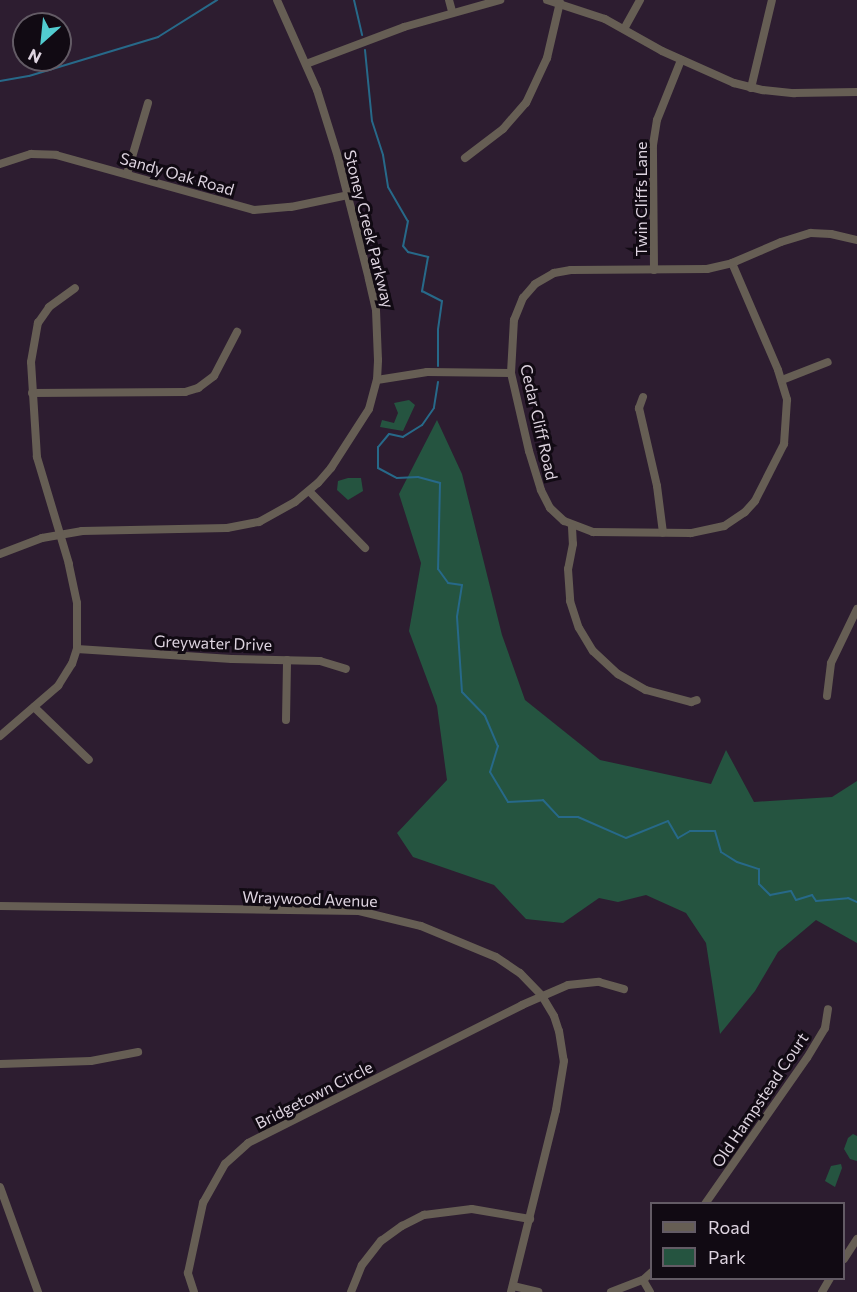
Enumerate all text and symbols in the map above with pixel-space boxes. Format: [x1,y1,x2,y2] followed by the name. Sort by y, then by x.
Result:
[12,12,72,72] north arrow
[25,46,44,68] text: N
[631,141,651,257] street label: Twin Cliffs Lane
[340,148,398,310] street label: Stoney Creek Parkway
[118,149,236,199] street label: Sandy Oak Road
[516,362,562,482] street label: Cedar Cliff Road
[154,631,272,655] street label: Greywater Drive
[242,887,378,911] street label: Wraywood Avenue
[708,1029,812,1171] street label: Old Hampstead Court
[252,1057,376,1133] street label: Bridgetown Circle
[650,1202,845,1280] legend
[708,1216,750,1238] text: Road
[708,1246,746,1268] text: Park

